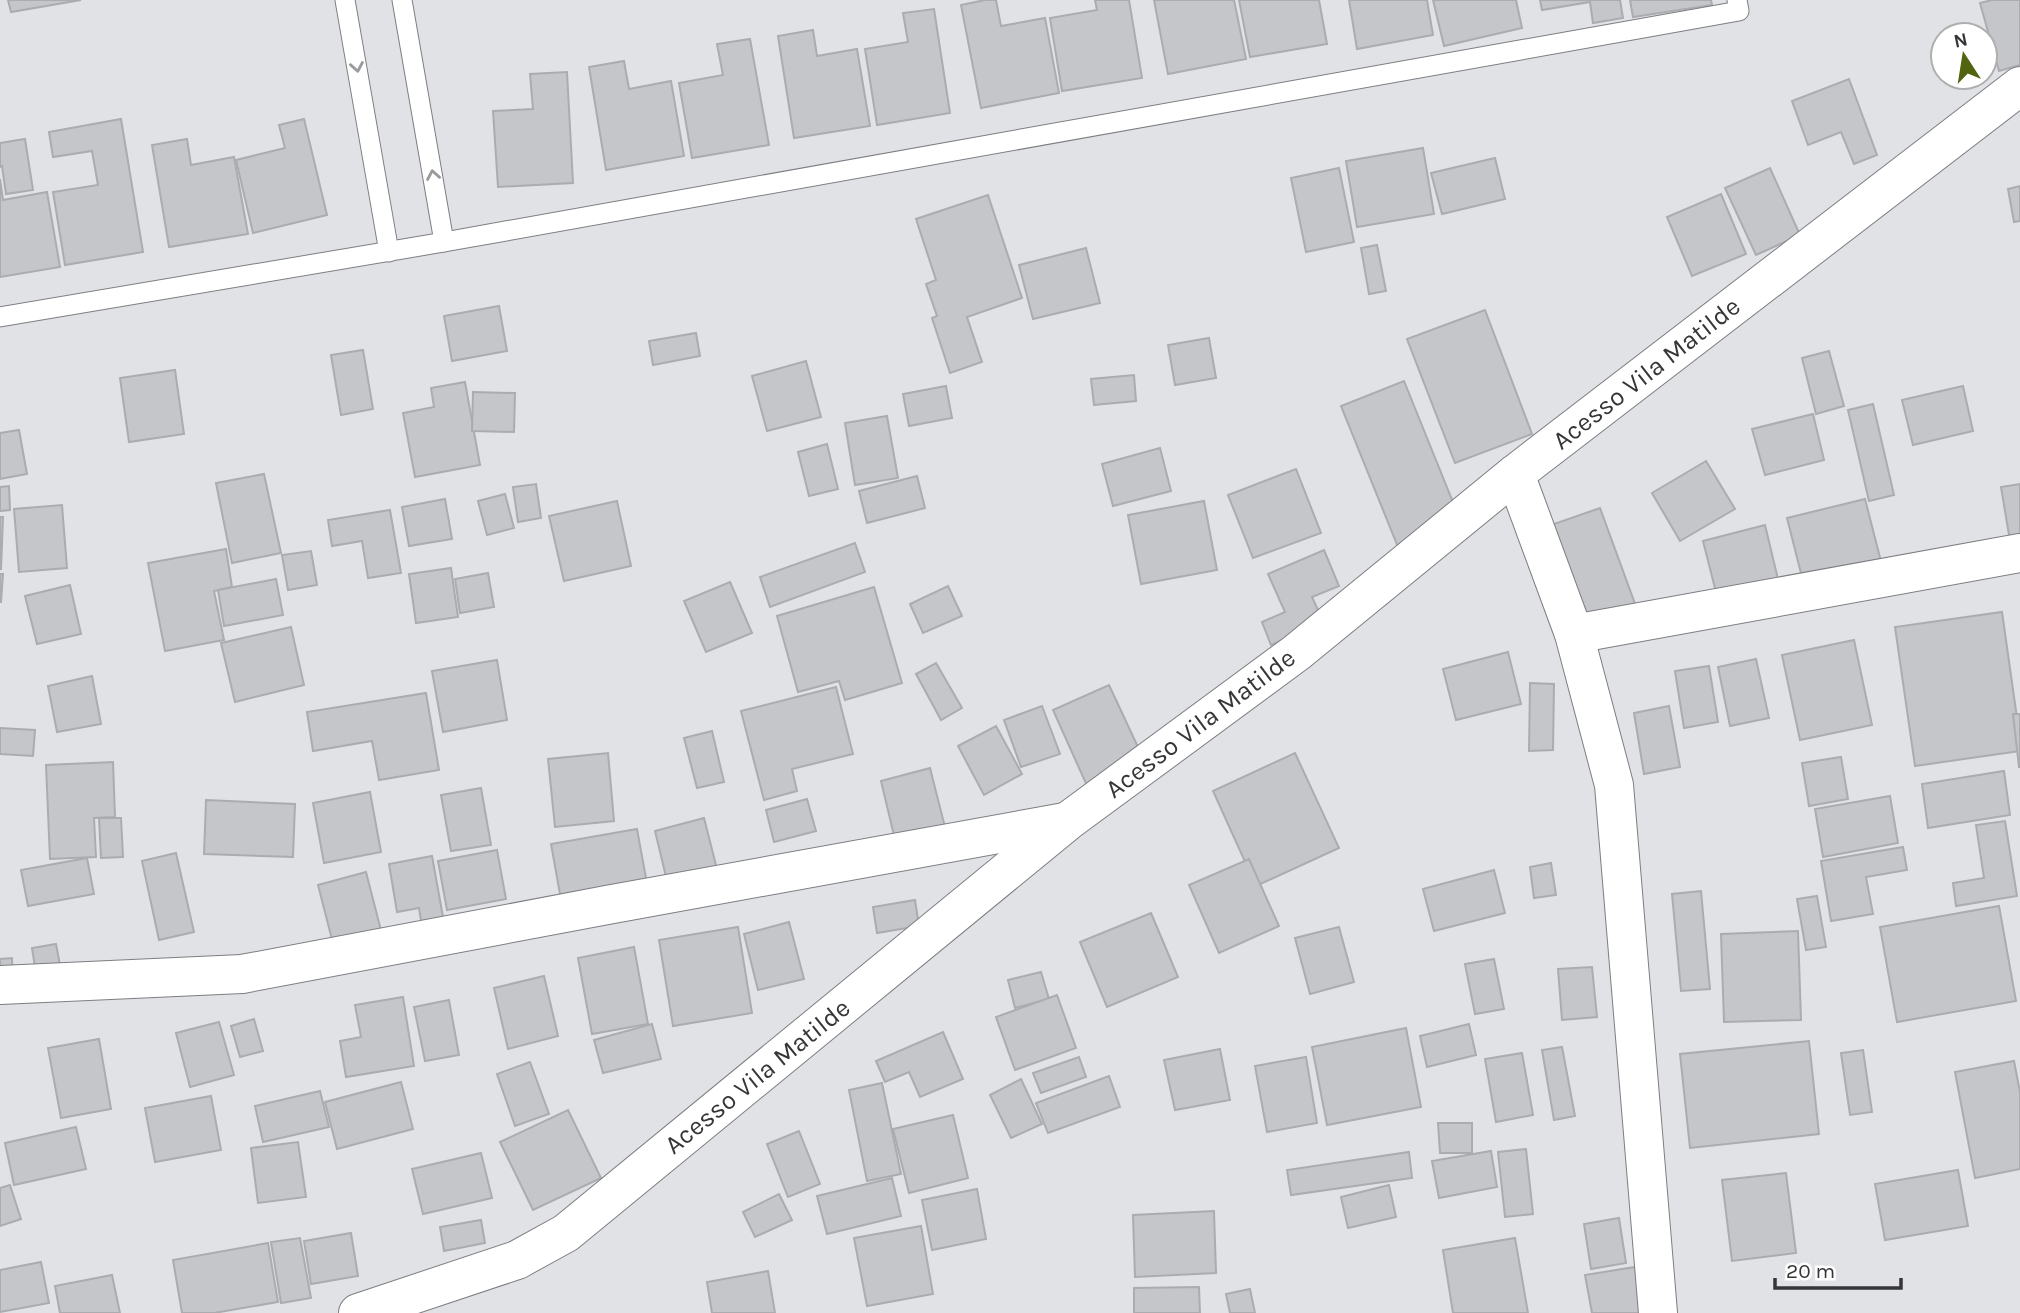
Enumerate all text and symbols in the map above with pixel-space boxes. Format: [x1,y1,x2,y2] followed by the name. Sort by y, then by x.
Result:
[1929,21,1999,91] north arrow
[1952,28,1970,53] text: N
[349,61,364,73] one-way arrow
[426,169,441,181] one-way arrow
[1546,291,1746,456] street label: Acesso Vila Matilde
[1099,642,1301,805] street label: Acesso Vila Matilde
[658,992,856,1161] street label: Acesso Vila Matilde
[1775,1246,1901,1290] scale bar
[1786,1259,1835,1283] text: 20 m

